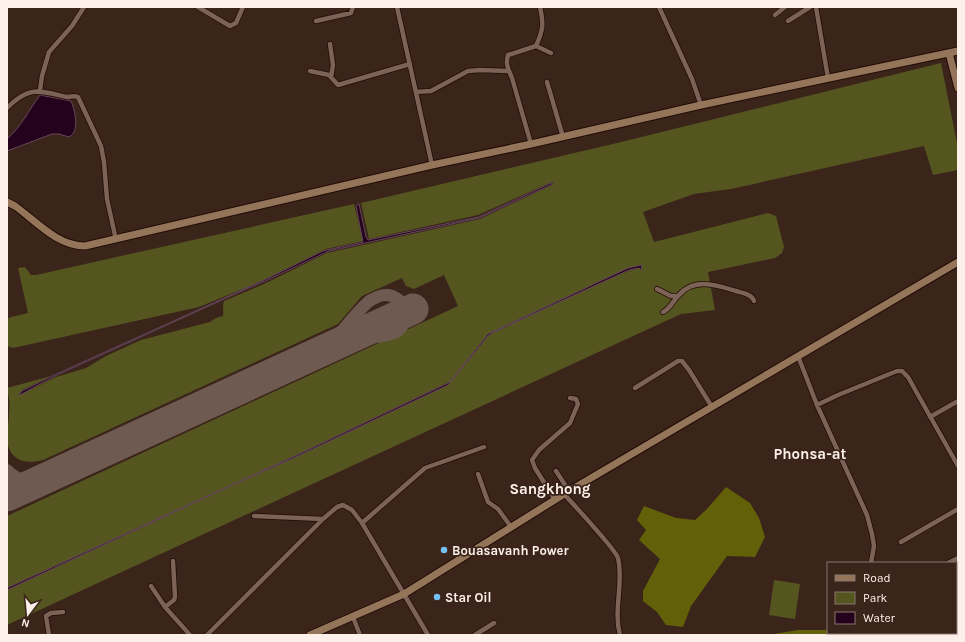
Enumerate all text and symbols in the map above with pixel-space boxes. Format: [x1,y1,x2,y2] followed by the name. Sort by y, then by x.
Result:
[774,445,847,463] district label: Phonsa-at
[509,480,591,498] district label: Sangkhong
[452,543,569,558] place label: Bouasavanh Power
[439,545,449,555] marker: Bouasavanh Power
[827,562,957,634] legend
[863,571,891,585] text: Road
[445,590,492,605] place label: Star Oil
[863,591,888,605] text: Park
[432,592,442,602] marker: Star Oil
[8,594,48,634] north arrow
[863,611,896,625] text: Water
[20,616,31,630] text: N

